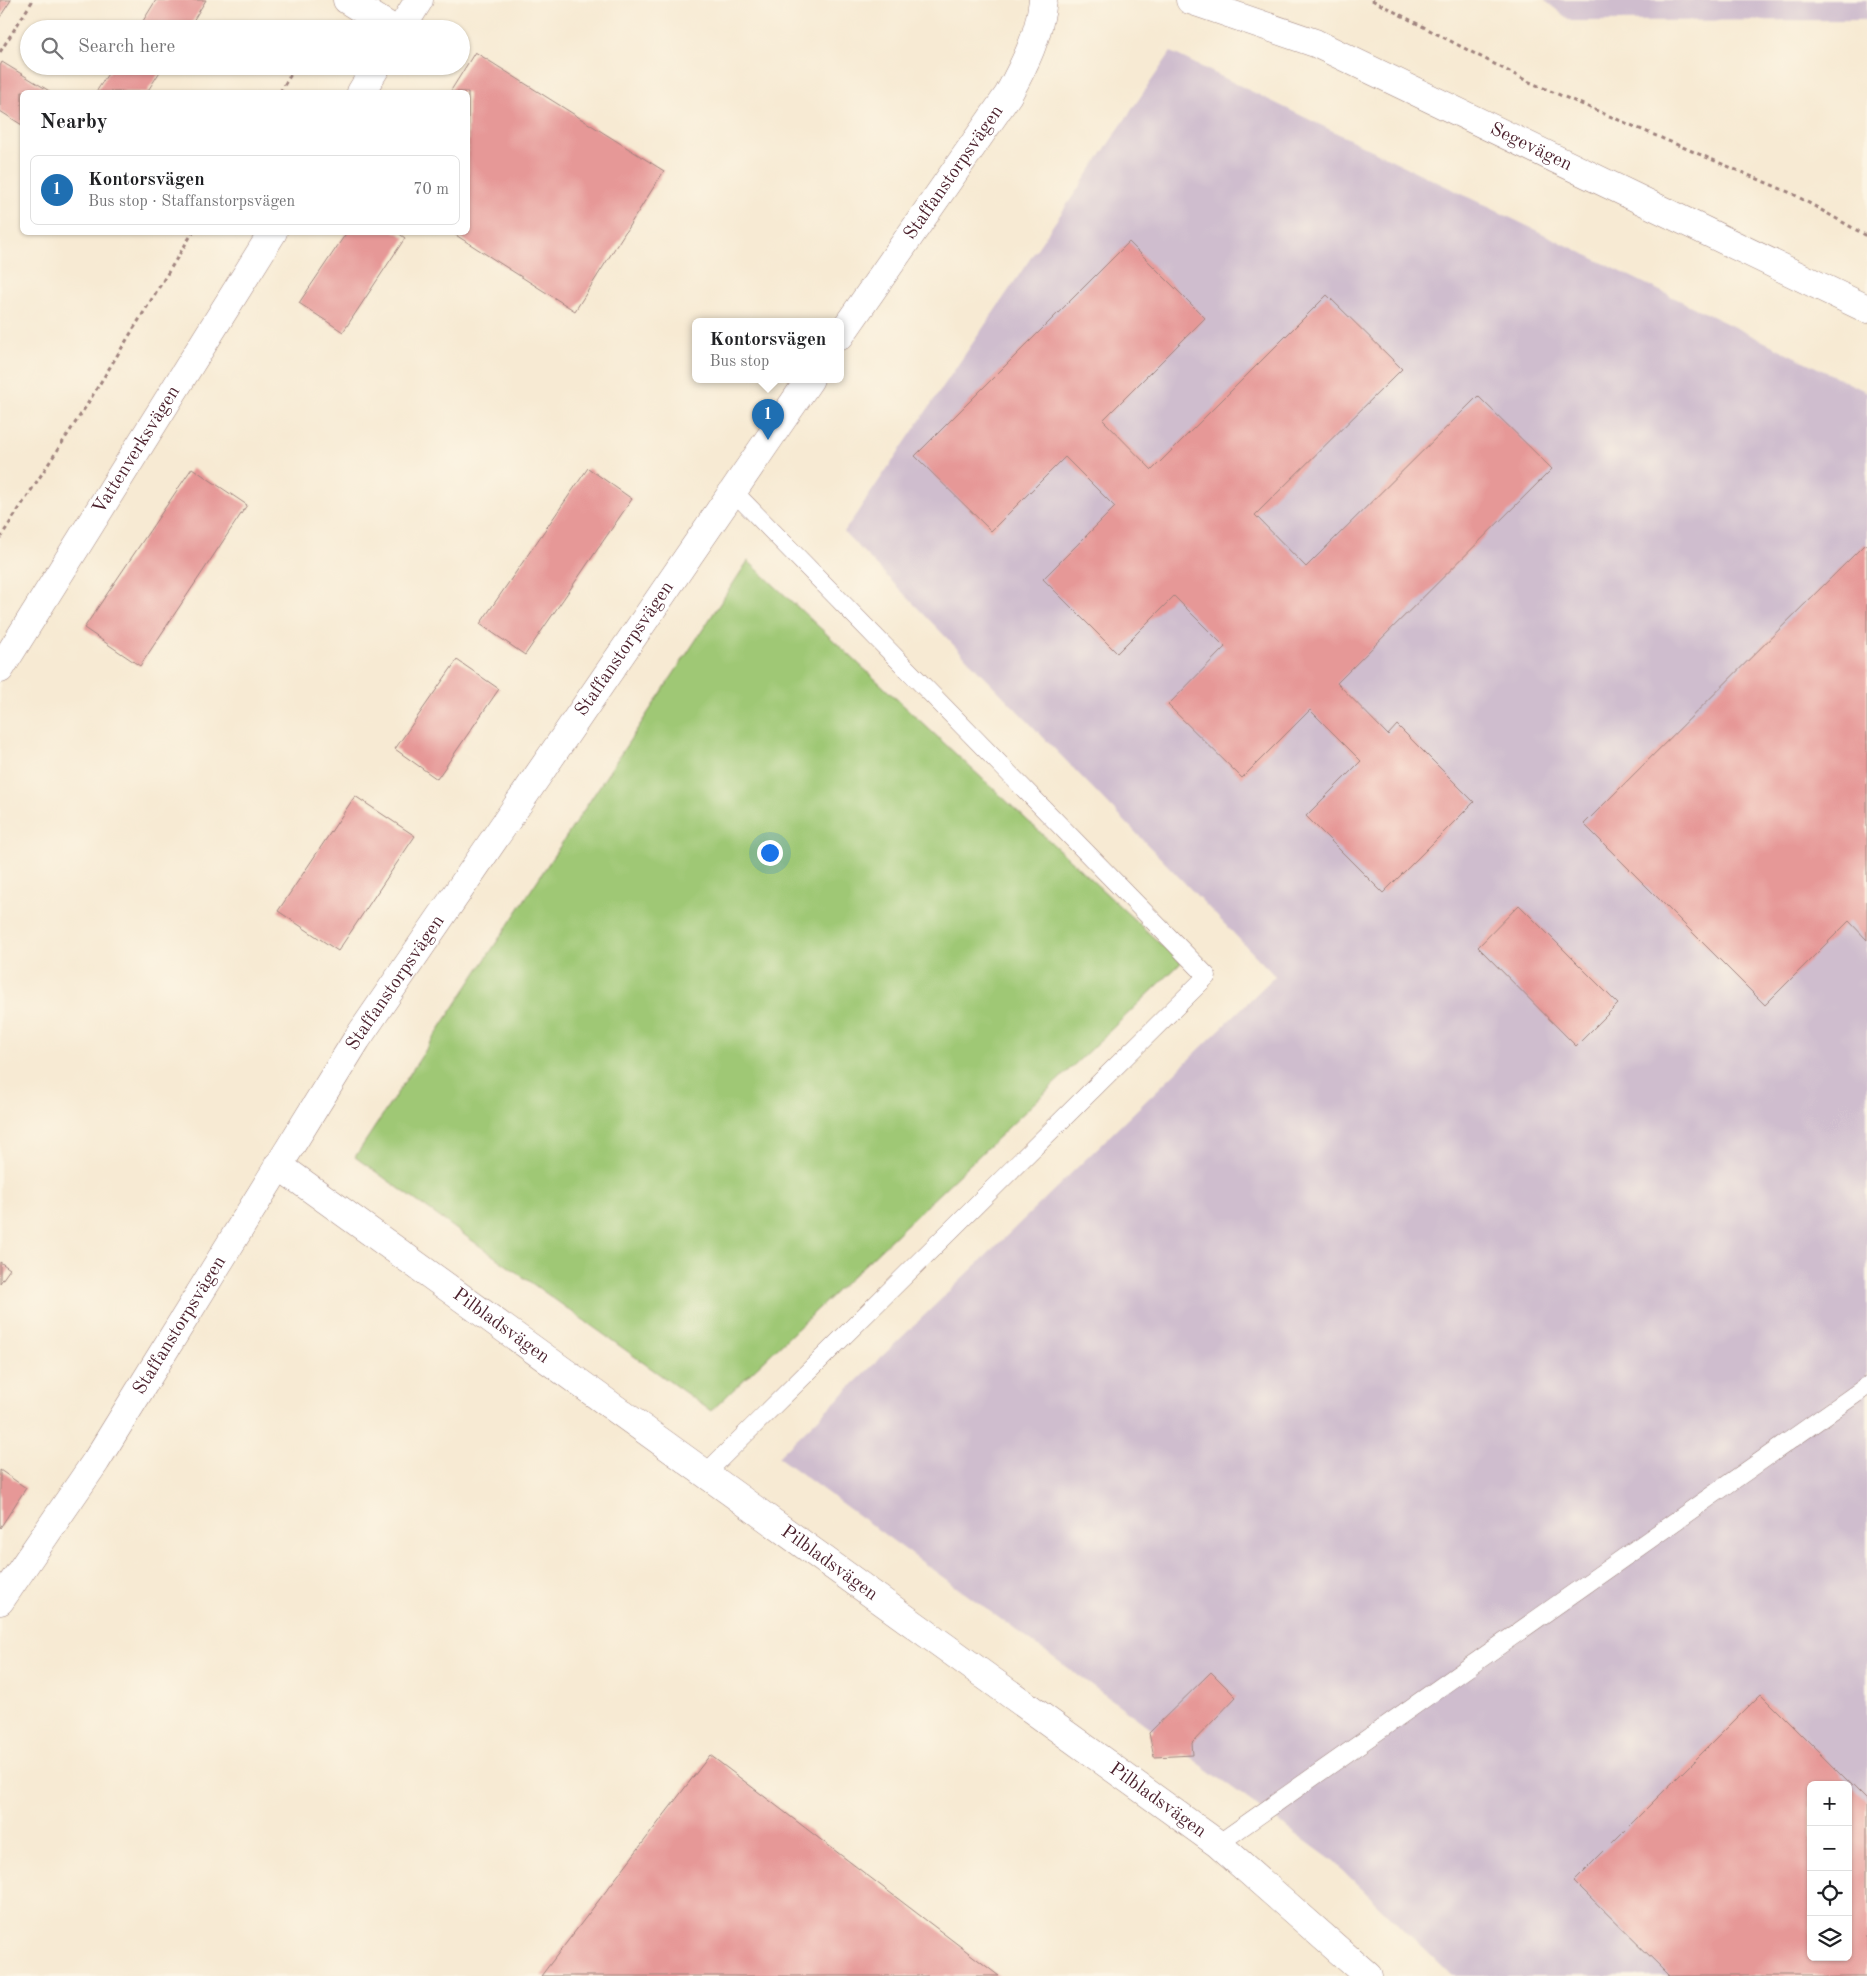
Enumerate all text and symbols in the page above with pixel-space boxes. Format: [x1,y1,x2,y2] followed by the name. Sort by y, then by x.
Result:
[20,20,470,75] search box
[38,34,66,62] icon: search
[78,38,175,57] text: Search here
[901,102,1007,243] street label: Staffanstorpsvägen
[40,112,108,133] text: Nearby
[1487,119,1575,175] street label: Segevägen
[88,171,205,190] text: Kontorsvägen
[52,182,62,198] text: 1
[413,182,449,198] text: 70 m
[88,194,295,210] text: Bus stop · Staffanstorpsvägen
[692,318,844,383] popup
[710,331,826,350] text: Kontorsvägen
[710,354,769,370] text: Bus stop
[90,383,184,518] street label: Vattenverksvägen
[752,399,784,440] pin: 1
[572,578,678,720] street label: Staffanstorpsvägen
[757,840,783,866] your location
[343,912,448,1054] street label: Staffanstorpsvägen
[130,1253,230,1398] street label: Staffanstorpsvägen
[449,1285,553,1367] street label: Pilbladsvägen
[777,1522,881,1604] street label: Pilbladsvägen
[1106,1759,1209,1842] street label: Pilbladsvägen
[1807,1781,1852,1961] map controls
[1807,1781,1852,1826] button: +
[1807,1826,1852,1871] button: −
[1807,1871,1852,1916] button: locate
[1807,1916,1852,1961] button: layers

